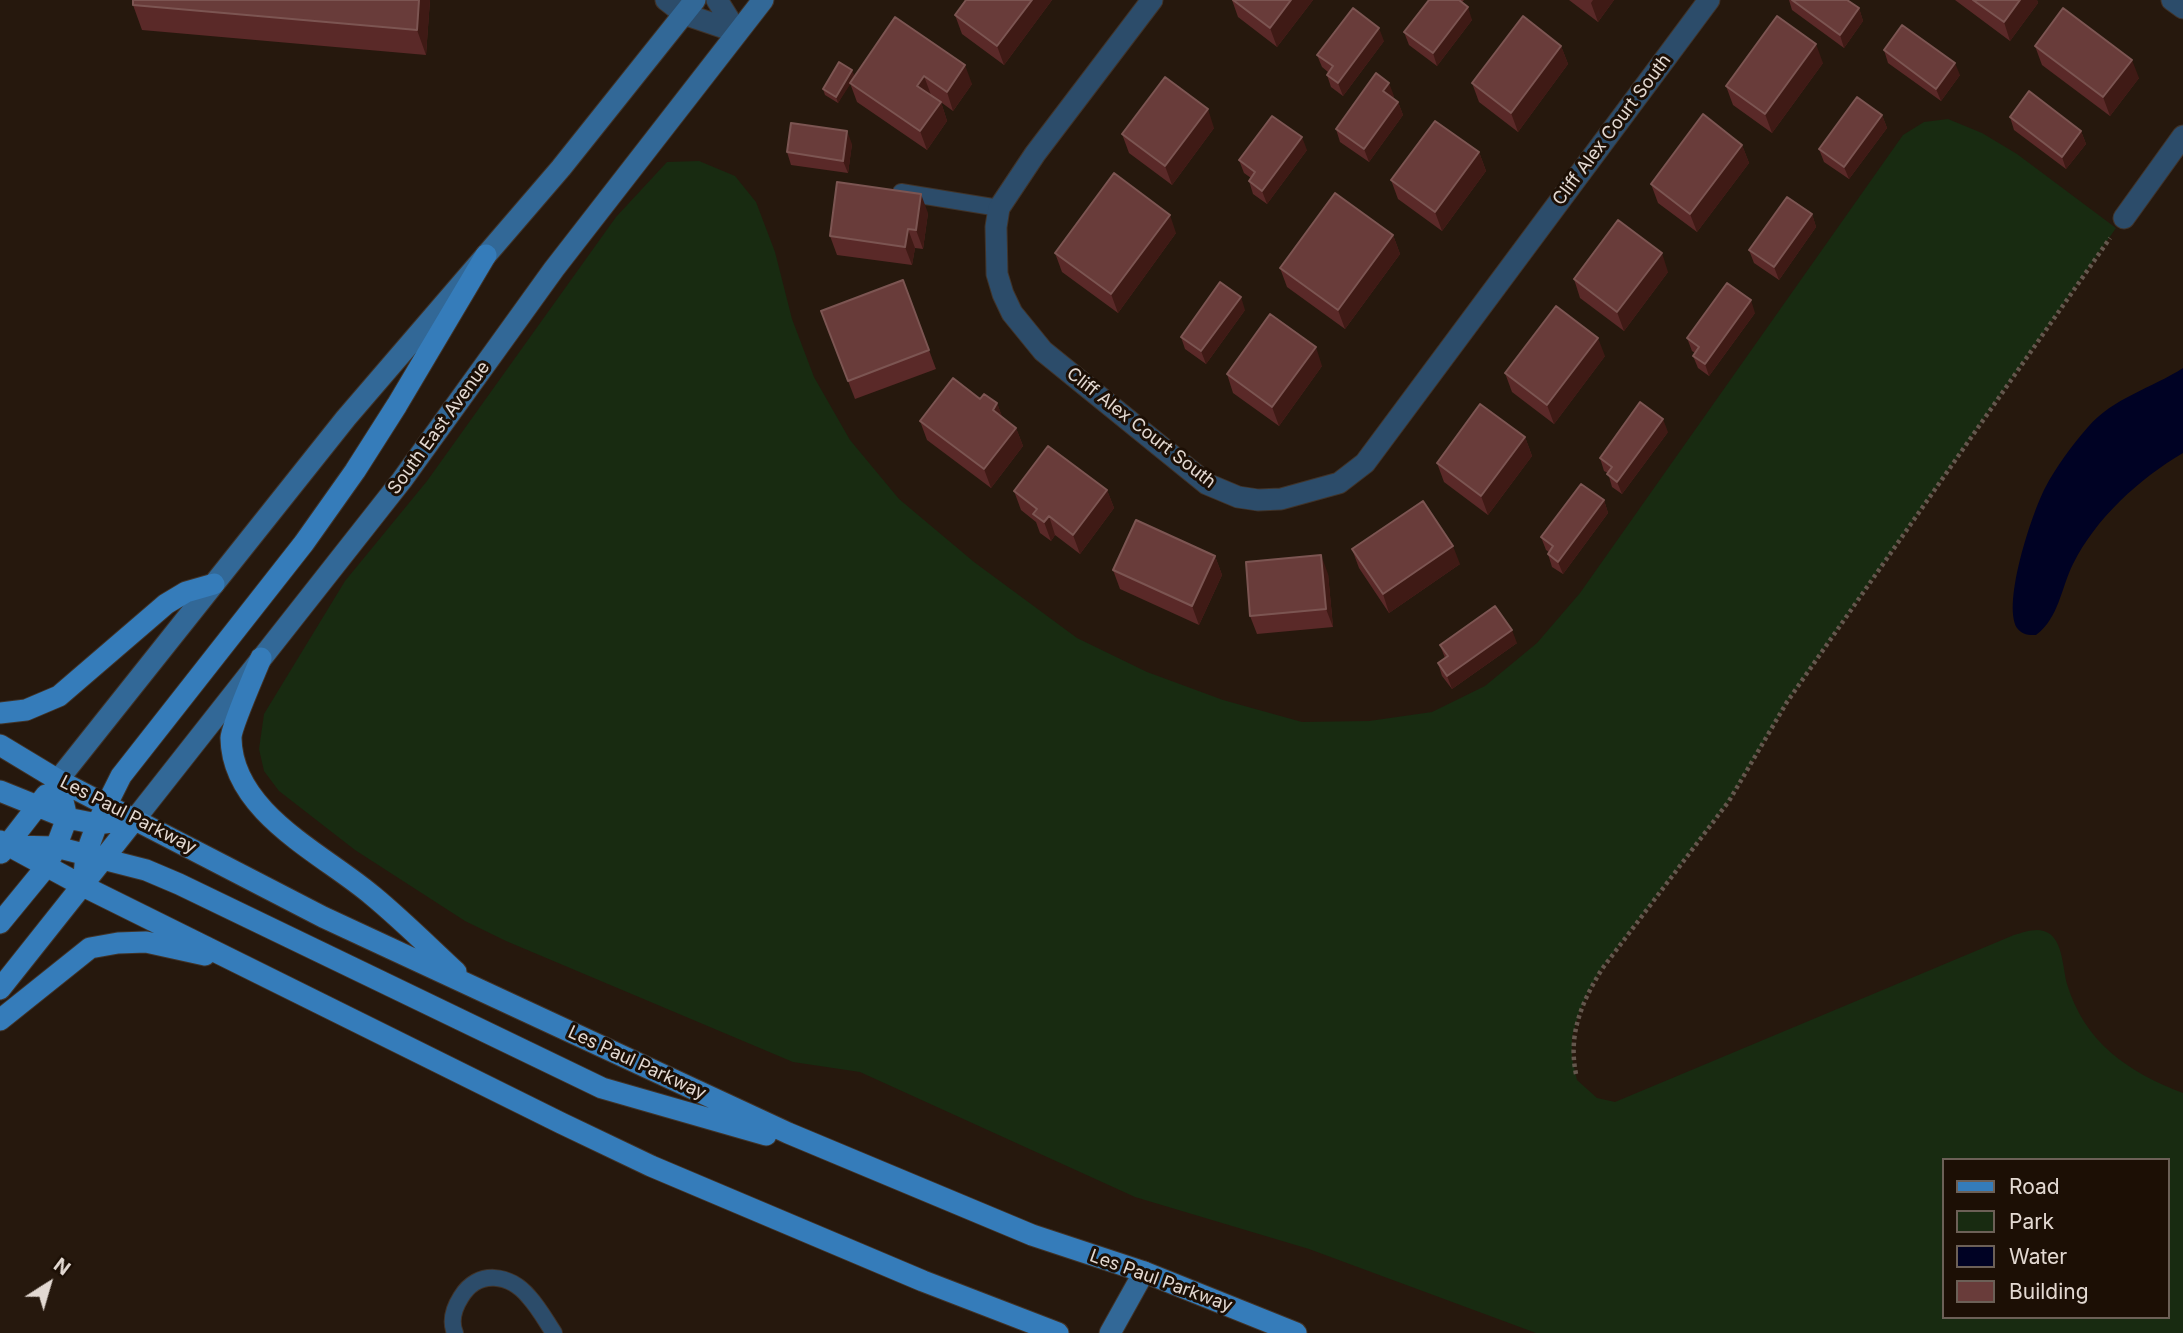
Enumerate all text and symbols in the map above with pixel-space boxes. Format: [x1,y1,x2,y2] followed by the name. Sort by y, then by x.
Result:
[1548,50,1676,210] street label: Cliff Alex Court South
[383,357,495,499] street label: South East Avenue
[1062,363,1220,493] street label: Cliff Alex Court South
[56,771,200,859] street label: Les Paul Parkway
[564,1021,710,1105] street label: Les Paul Parkway
[1941,1158,2169,1319] legend
[2009,1174,2060,1199] text: Road
[2009,1209,2054,1234] text: Park
[2009,1244,2067,1269] text: Water
[1087,1245,1235,1317] street label: Les Paul Parkway
[14,1249,84,1319] north arrow
[49,1253,75,1280] text: N
[2009,1279,2089,1304] text: Building

